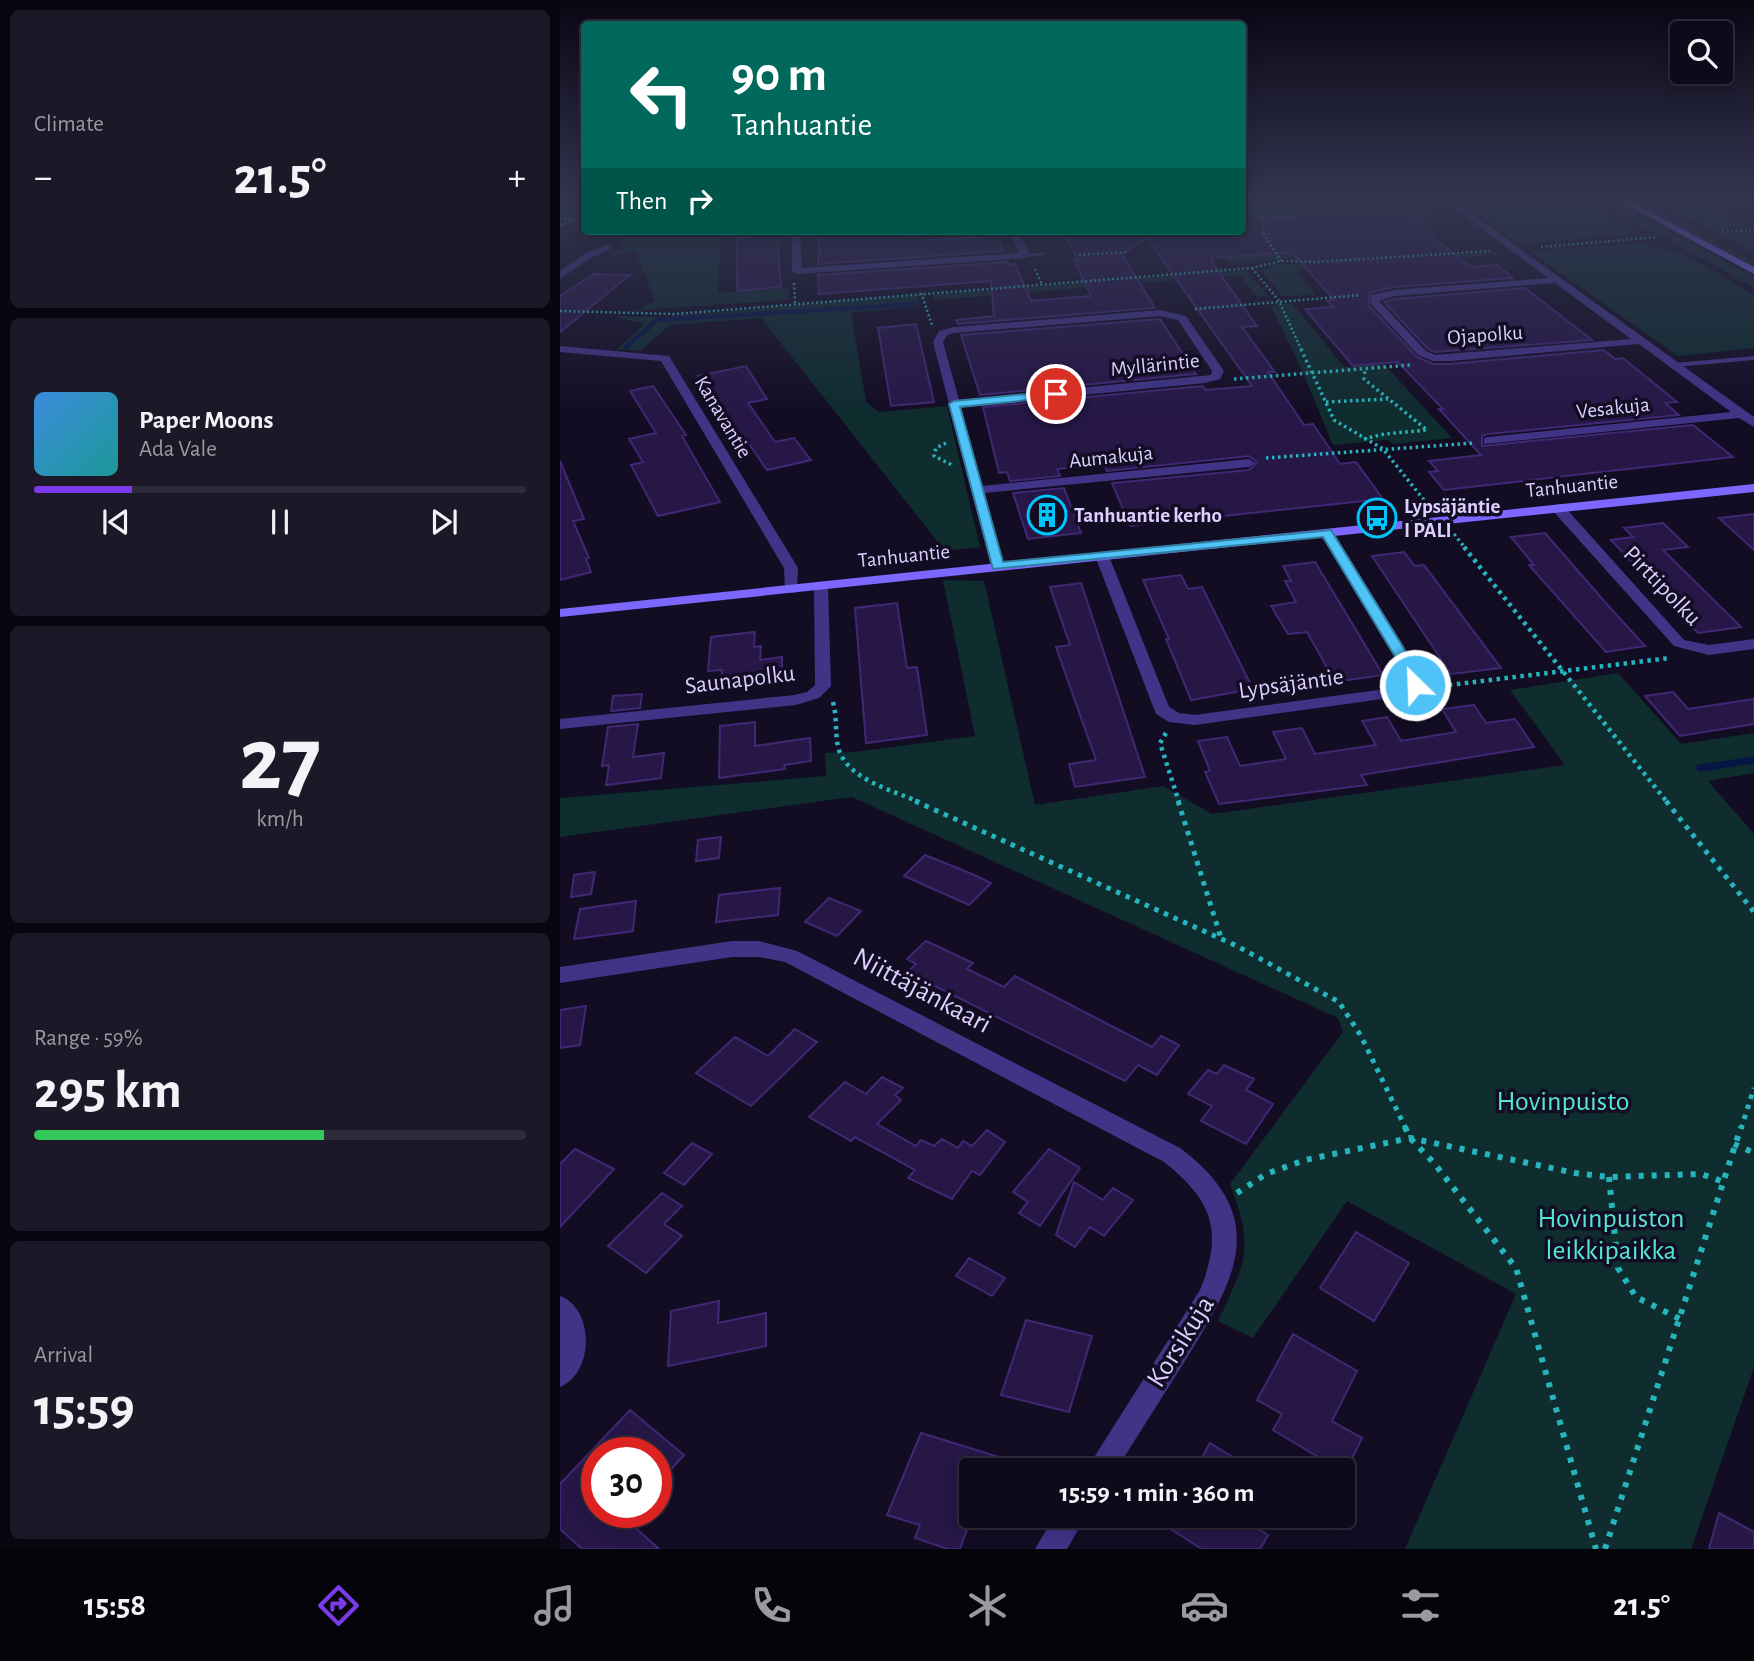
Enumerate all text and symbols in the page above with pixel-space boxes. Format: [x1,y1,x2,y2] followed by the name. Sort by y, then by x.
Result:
[1670,21,1733,84] map controls
[1670,21,1733,84] button: search
[616,49,707,140] icon: left
[731,51,827,100] text: 90 m
[731,109,872,141] text: Tanhuantie
[34,113,104,136] text: Climate
[234,151,326,203] text: 21.5°
[34,159,52,197] text: −
[508,159,526,197] text: +
[681,182,719,220] icon: right
[616,188,667,214] text: Then
[1447,322,1524,348] street label: Ojapolku
[1110,350,1200,380] street label: Myllärintie
[1026,364,1086,424] pin
[690,372,756,462] street label: Kanavantie
[1037,375,1075,413] icon: arrive
[1575,394,1651,422] street label: Vesakuja
[139,407,274,433] text: Paper Moons
[139,438,217,461] text: Ada Vale
[1068,442,1154,472] street label: Aumakuja
[1525,471,1619,501] street label: Tanhuantie
[1026,494,1068,536] building icon: Tanhuantie kerho
[1404,496,1501,541] place label: Lypsäjäntie I PALI
[1356,497,1398,539] bus stop icon: Lypsäjäntie I PALI
[97,503,135,541] icon: previous
[261,503,299,541] icon: pause
[425,503,463,541] icon: next
[1074,505,1222,526] place label: Tanhuantie kerho
[857,541,951,571] street label: Tanhuantie
[1619,542,1705,630] street label: Pirttipolku
[1378,648,1452,722] position arrow
[684,661,796,699] street label: Saunapolku
[1237,665,1345,703] street label: Lypsäjäntie
[239,715,321,806] text: 27
[256,808,304,831] text: km/h
[848,943,996,1039] street label: Niittäjänkaari
[34,1027,143,1050] text: Range · 59%
[34,1065,182,1117] text: 295 km
[1497,1088,1629,1116] park label: Hovinpuisto
[1537,1205,1685,1265] park label: Hovinpuiston leikkipaikka
[1142,1291,1220,1393] street label: Korsikuja
[34,1344,93,1367] text: Arrival
[34,1382,135,1434] text: 15:59
[581,1437,672,1528] speed limit sign: 30
[1060,1480,1254,1506] text: 15:59 · 1 min · 360 m
[314,1581,363,1630] icon: directions
[530,1581,579,1630] icon: music
[747,1581,796,1630] icon: phone
[963,1581,1012,1630] icon: climate
[1180,1581,1229,1630] icon: car
[1396,1581,1445,1630] icon: filters
[84,1589,146,1621] text: 15:58
[1613,1589,1670,1621] text: 21.5°

